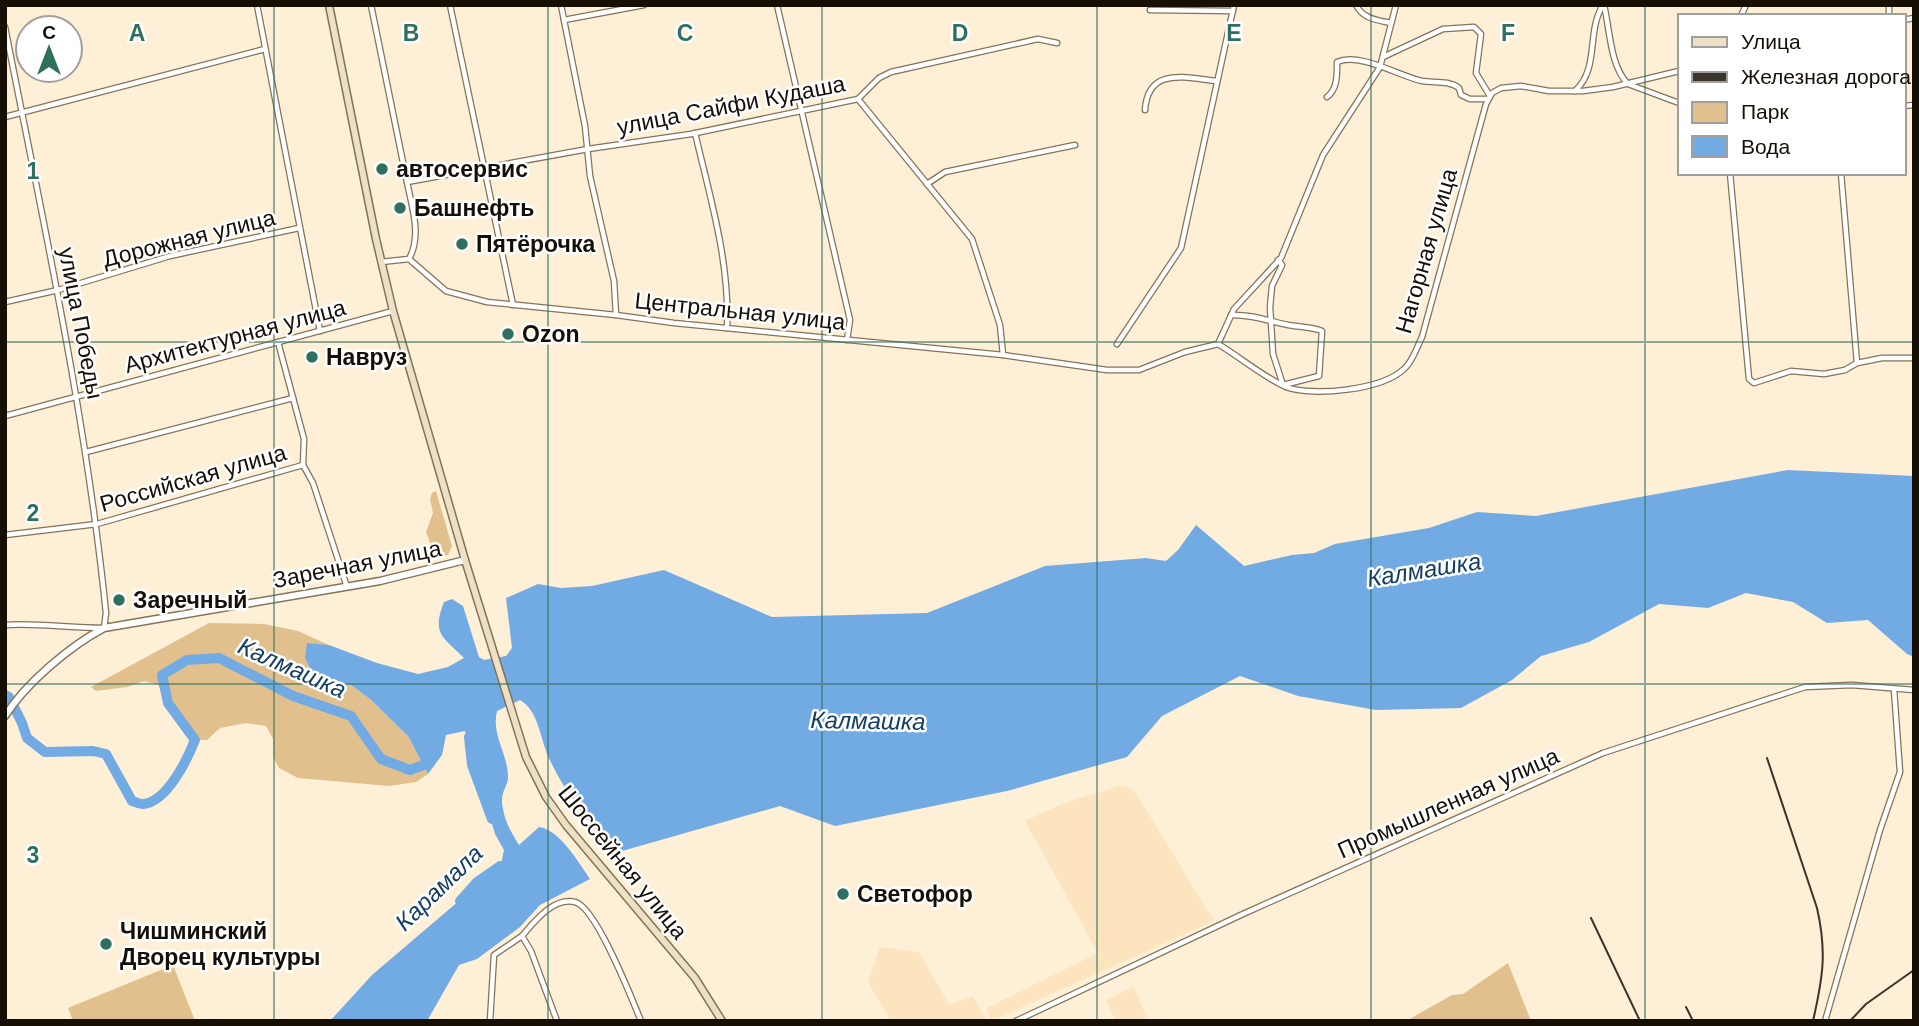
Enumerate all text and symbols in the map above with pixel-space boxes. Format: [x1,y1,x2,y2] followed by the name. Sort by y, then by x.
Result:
[14,14,84,84] north arrow
[1678,14,1905,175] legend
[129,20,145,46] text: A
[403,20,419,46] text: B
[677,20,693,46] text: C
[952,20,968,46] text: D
[1226,20,1242,46] text: E
[1501,20,1515,46] text: F
[42,22,56,43] text: С
[1741,30,1801,53] text: Улица
[1741,65,1911,88] text: Железная дорога
[615,70,847,140] street label: улица Сайфи Кудаша
[1741,100,1789,123] text: Парк
[1741,135,1790,158] text: Вода
[396,156,528,182] place label: автосервис
[27,158,40,184] text: 1
[374,161,390,177] marker: автосервис
[1390,165,1462,337] street label: Нагорная улица
[414,195,534,221] place label: Башнефть
[392,200,408,216] marker: Башнефть
[100,204,278,272] street label: Дорожная улица
[476,231,595,257] place label: Пятёрочка
[454,236,470,252] marker: Пятёрочка
[54,245,108,401] street label: улица Победы
[633,287,847,335] street label: Центральная улица
[122,294,349,378] street label: Архитектурная улица
[522,321,580,347] place label: Ozon
[500,326,516,342] marker: Ozon
[326,344,407,370] place label: Навруз
[304,349,320,365] marker: Навруз
[97,439,289,517] street label: Российская улица
[27,500,39,526] text: 2
[271,535,444,593] street label: Заречная улица
[1365,547,1483,592] water label: Калмашка
[133,587,248,613] place label: Заречный
[111,592,127,608] marker: Заречный
[234,632,350,703] water label: Калмашка
[810,706,926,735] water label: Калмашка
[1333,742,1563,864] street label: Промышленная улица
[553,780,693,944] street label: Шоссейная улица
[389,840,488,936] water label: Карамала
[27,842,39,868] text: 3
[857,881,973,907] place label: Светофор
[835,886,851,902] marker: Светофор
[120,918,320,970] place label: Чишминский Дворец культуры
[98,936,114,952] marker: Чишминский Дворец культуры

